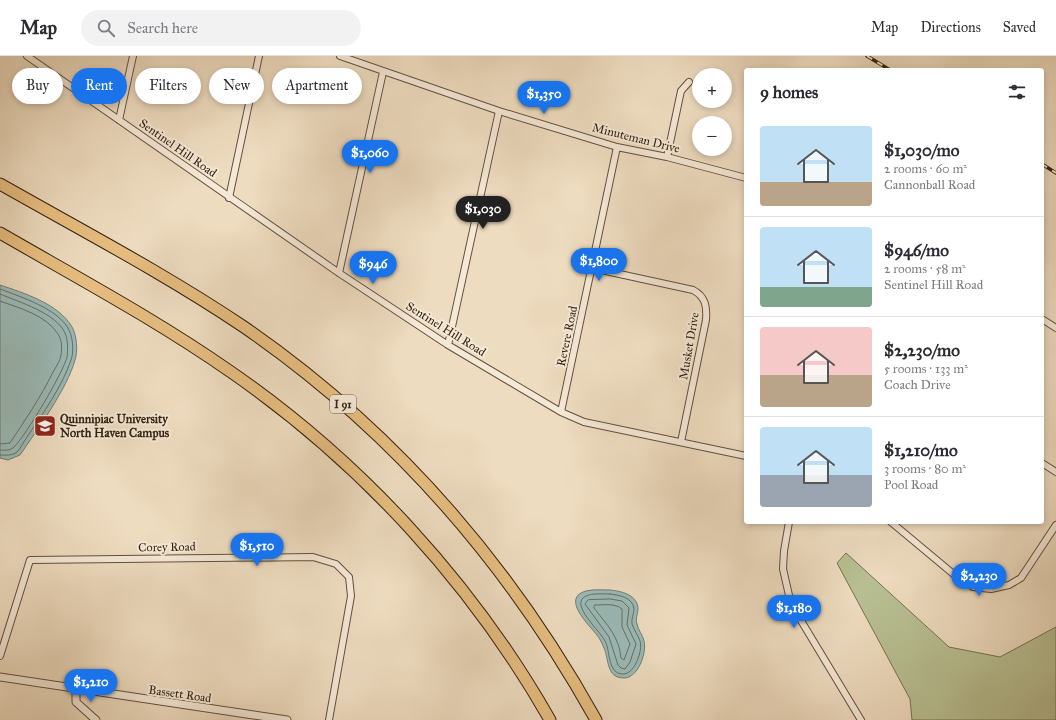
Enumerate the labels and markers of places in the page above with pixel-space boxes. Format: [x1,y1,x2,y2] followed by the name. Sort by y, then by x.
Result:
[511,81,577,115] pin: $1,350
[337,140,403,174] pin: $1,060
[450,196,516,230] pin: $1,030
[566,248,632,282] pin: $1,800
[349,251,397,285] pin: $946
[60,412,170,441] place label: Quinnipiac University North Haven Campus
[32,413,58,439] school or university icon: Quinnipiac University North Haven Campus
[224,533,290,567] pin: $1,510
[946,563,1012,597] pin: $2,230
[761,595,827,629] pin: $1,180
[58,669,124,703] pin: $1,210

